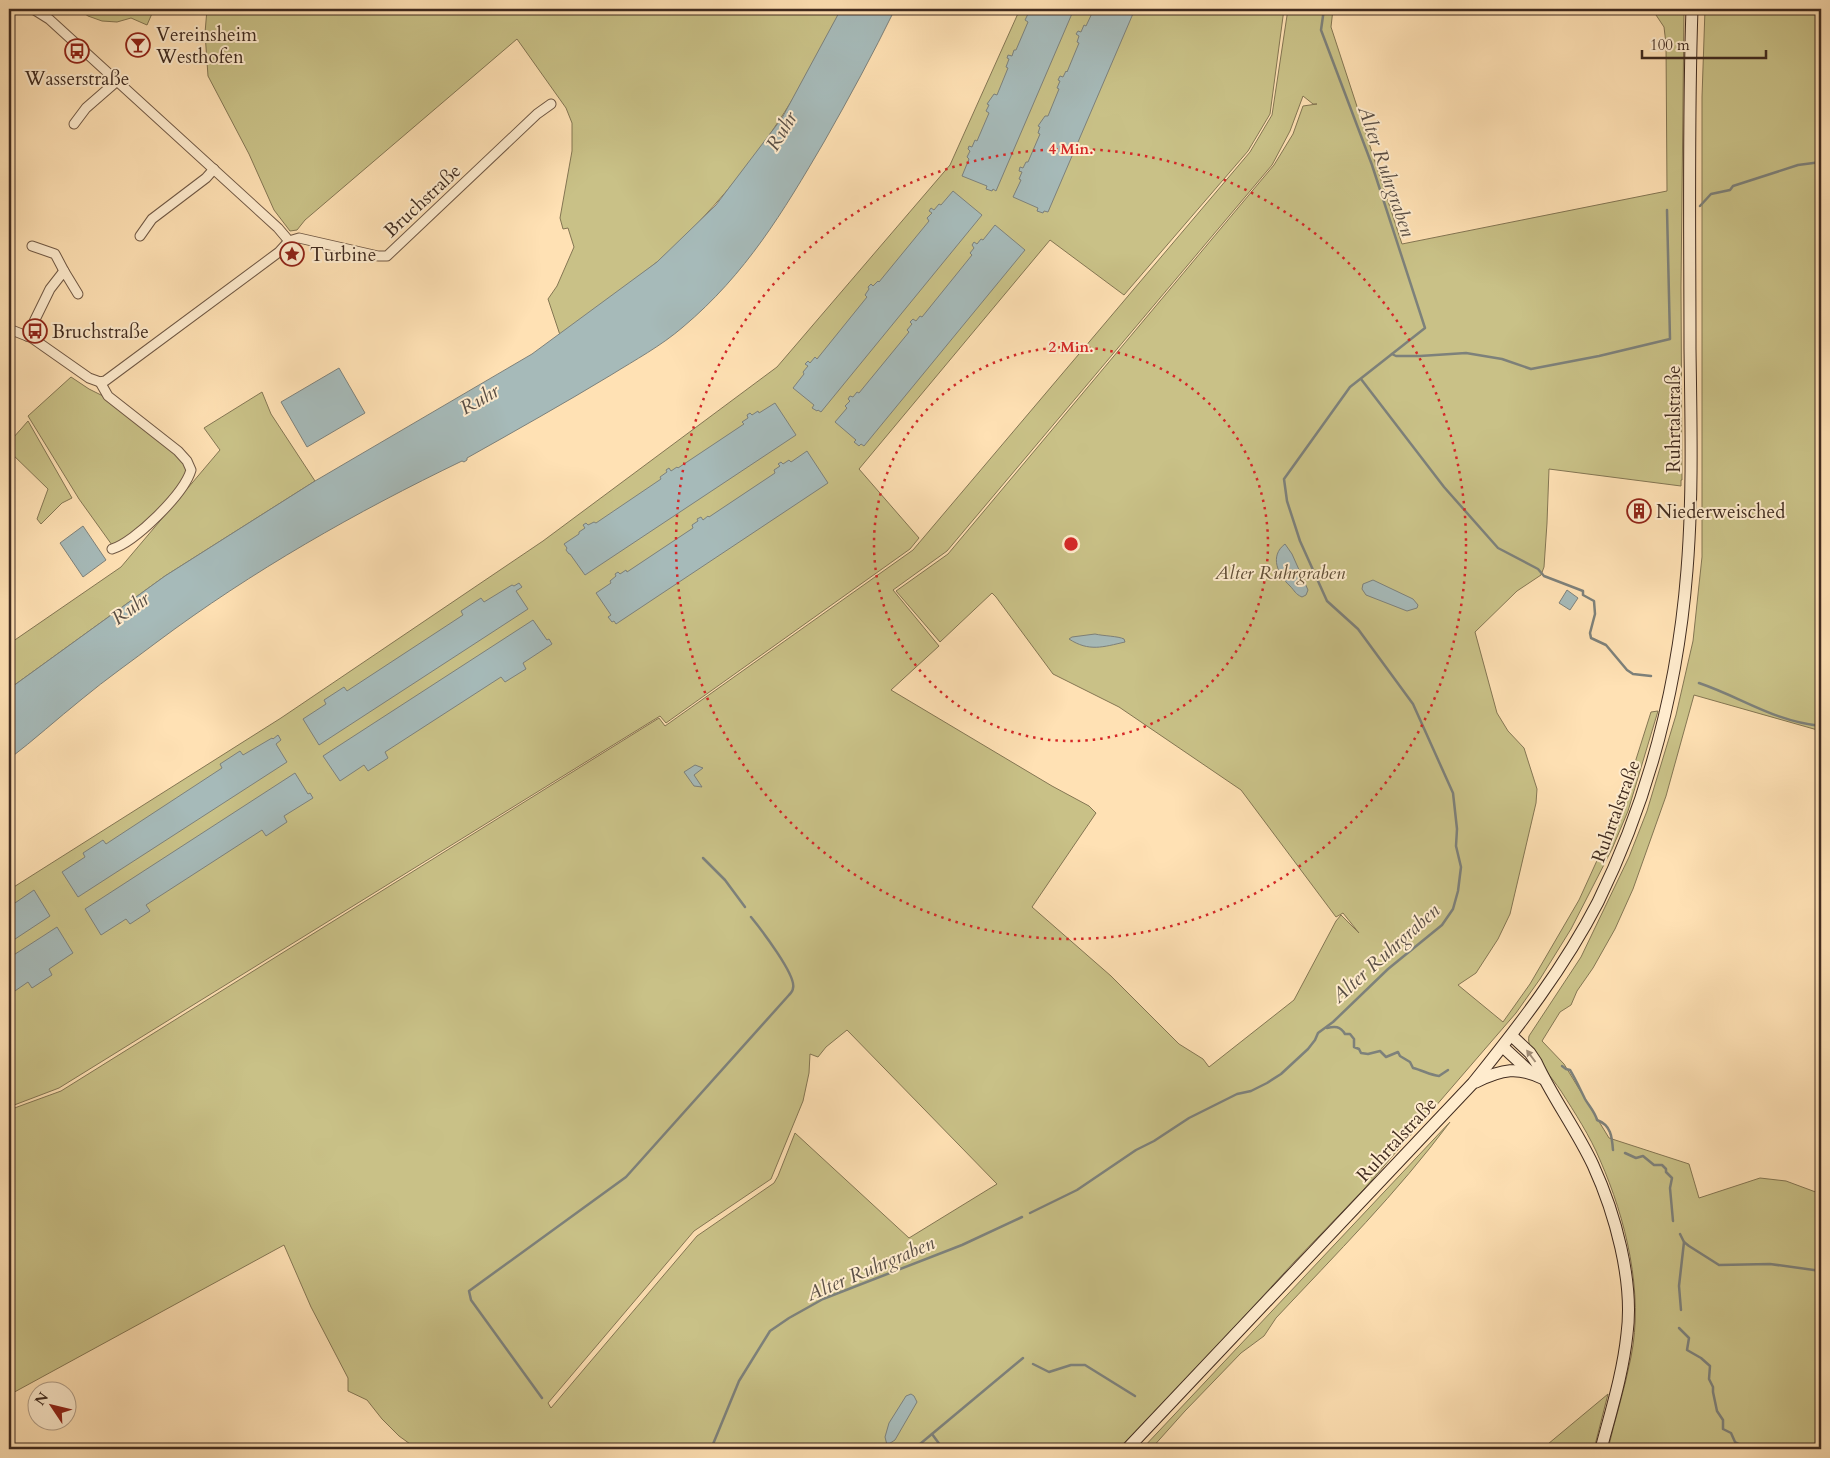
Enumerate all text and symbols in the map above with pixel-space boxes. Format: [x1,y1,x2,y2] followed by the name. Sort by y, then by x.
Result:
[155,22,258,70] place label: Vereinsheim Westhofen
[1642,28,1766,60] scale bar
[125,32,151,58] bar icon: Vereinsheim Westhofen
[1650,35,1690,55] text: 100 m
[64,38,90,64] bus stop icon: Wasserstraße
[24,66,129,92] place label: Wasserstraße
[1351,101,1422,241] water label: Alter Ruhrgraben
[759,105,804,156] water label: Ruhr
[1048,139,1094,159] text: 4 Min.
[378,158,467,243] street label: Bruchstraße
[279,241,305,267] place icon: Turbine
[310,242,376,268] place label: Turbine
[22,318,48,344] bus stop icon: Bruchstraße
[52,319,149,345] place label: Bruchstraße
[1048,337,1094,357] text: 2 Min.
[1661,365,1687,473] street label: Ruhrtalstraße
[455,377,505,421] water label: Ruhr
[1626,498,1652,524] building icon: Niederweisched
[1656,499,1785,525] place label: Niederweisched
[1062,535,1080,553] centre of rings
[1214,560,1346,586] park label: Alter Ruhrgraben
[106,585,156,631] water label: Ruhr
[1585,756,1647,866] street label: Ruhrtalstraße
[1325,897,1446,1010] water label: Alter Ruhrgraben
[1525,1049,1536,1062] one-way arrow
[1351,1092,1443,1188] street label: Ruhrtalstraße
[801,1229,939,1308] water label: Alter Ruhrgraben
[28,1380,78,1430] north arrow
[30,1388,53,1409] text: N

